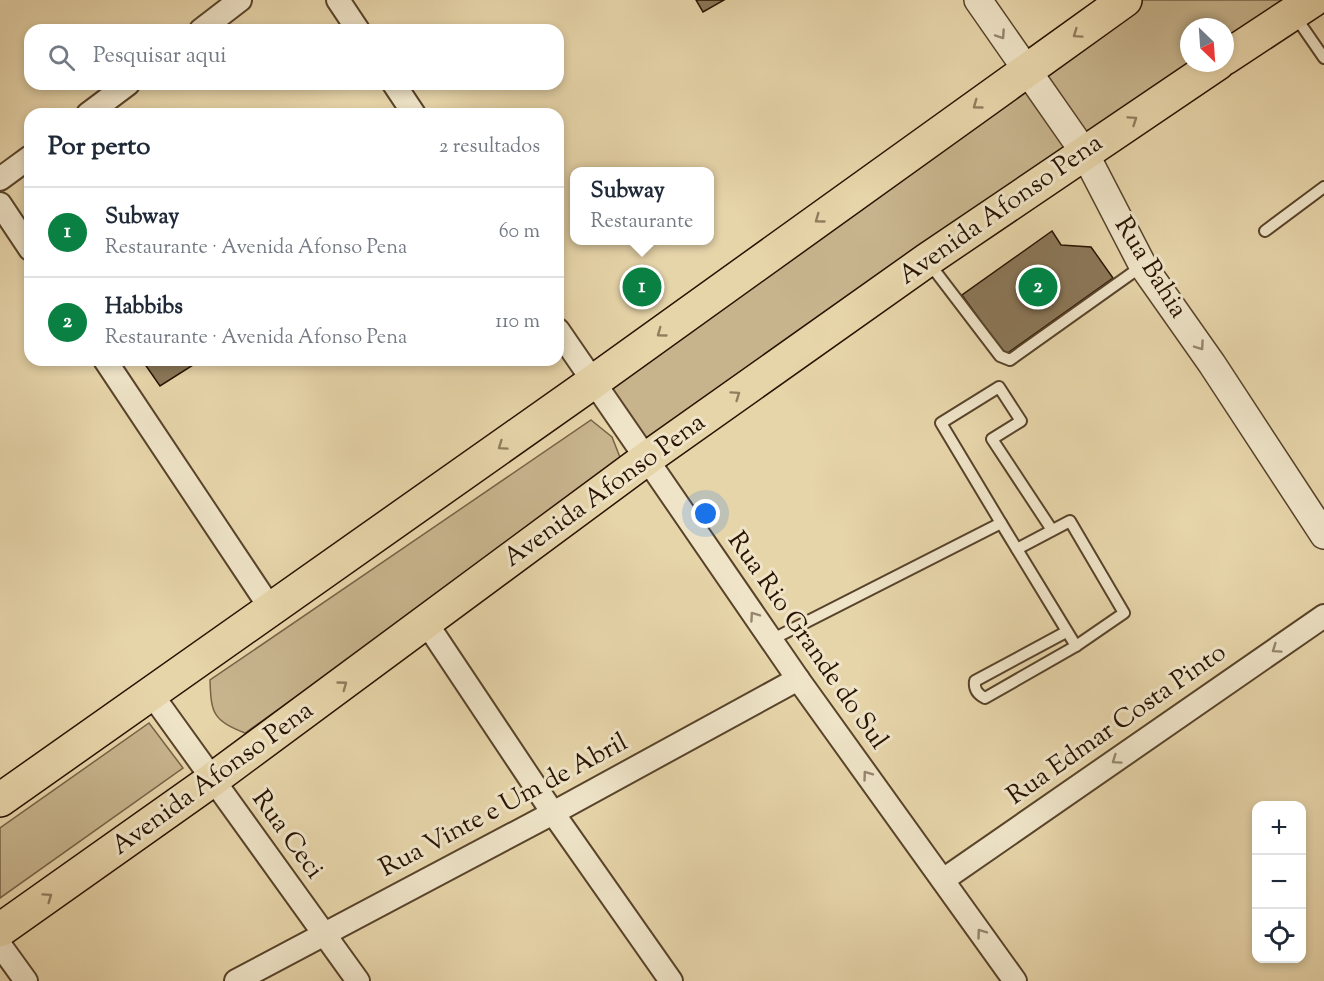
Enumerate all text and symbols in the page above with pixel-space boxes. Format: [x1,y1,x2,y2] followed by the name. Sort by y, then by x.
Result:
[1180,18,1234,72] north arrow
[24,24,564,90] search box
[1073,27,1084,38] one-way arrow
[994,29,1005,40] one-way arrow
[45,41,78,74] icon: search
[93,41,227,73] text: Pesquisar aqui
[973,98,984,109] one-way arrow
[1126,116,1137,127] one-way arrow
[891,126,1111,294] street label: Avenida Afonso Pena
[48,129,150,166] text: Por perto
[439,133,540,162] text: 2 resultados
[570,167,714,245] popup
[591,176,665,208] text: Subway
[105,202,179,234] text: Subway
[591,208,693,237] text: Restaurante
[1104,210,1196,326] street label: Rua Bahia
[815,212,826,223] one-way arrow
[64,218,71,247] text: 1
[499,218,540,247] text: 60 m
[105,234,407,263] text: Restaurante · Avenida Afonso Pena
[622,264,662,310] pin: 1
[1018,264,1058,310] pin: 2
[105,292,183,324] text: Habbibs
[63,308,72,337] text: 2
[495,308,540,337] text: 110 m
[105,324,407,353] text: Restaurante · Avenida Afonso Pena
[657,326,668,337] one-way arrow
[1193,340,1204,351] one-way arrow
[730,391,741,402] one-way arrow
[496,405,714,577] street label: Avenida Afonso Pena
[498,439,509,450] one-way arrow
[691,499,720,528] your location
[718,525,896,757] street label: Rua Rio Grande do Sul
[750,612,761,623] one-way arrow
[1000,635,1234,815] street label: Rua Edmar Costa Pinto
[1272,642,1283,653] one-way arrow
[336,681,347,692] one-way arrow
[104,693,322,865] street label: Avenida Afonso Pena
[373,725,635,887] street label: Rua Vinte e Um de Abril
[1111,753,1122,764] one-way arrow
[863,771,874,782] one-way arrow
[242,783,332,887] street label: Rua Ceci
[1252,801,1306,963] map controls
[1252,801,1306,855] button: +
[1252,855,1306,909] button: −
[41,893,52,904] one-way arrow
[1252,909,1306,963] button: locate
[977,929,988,940] one-way arrow

